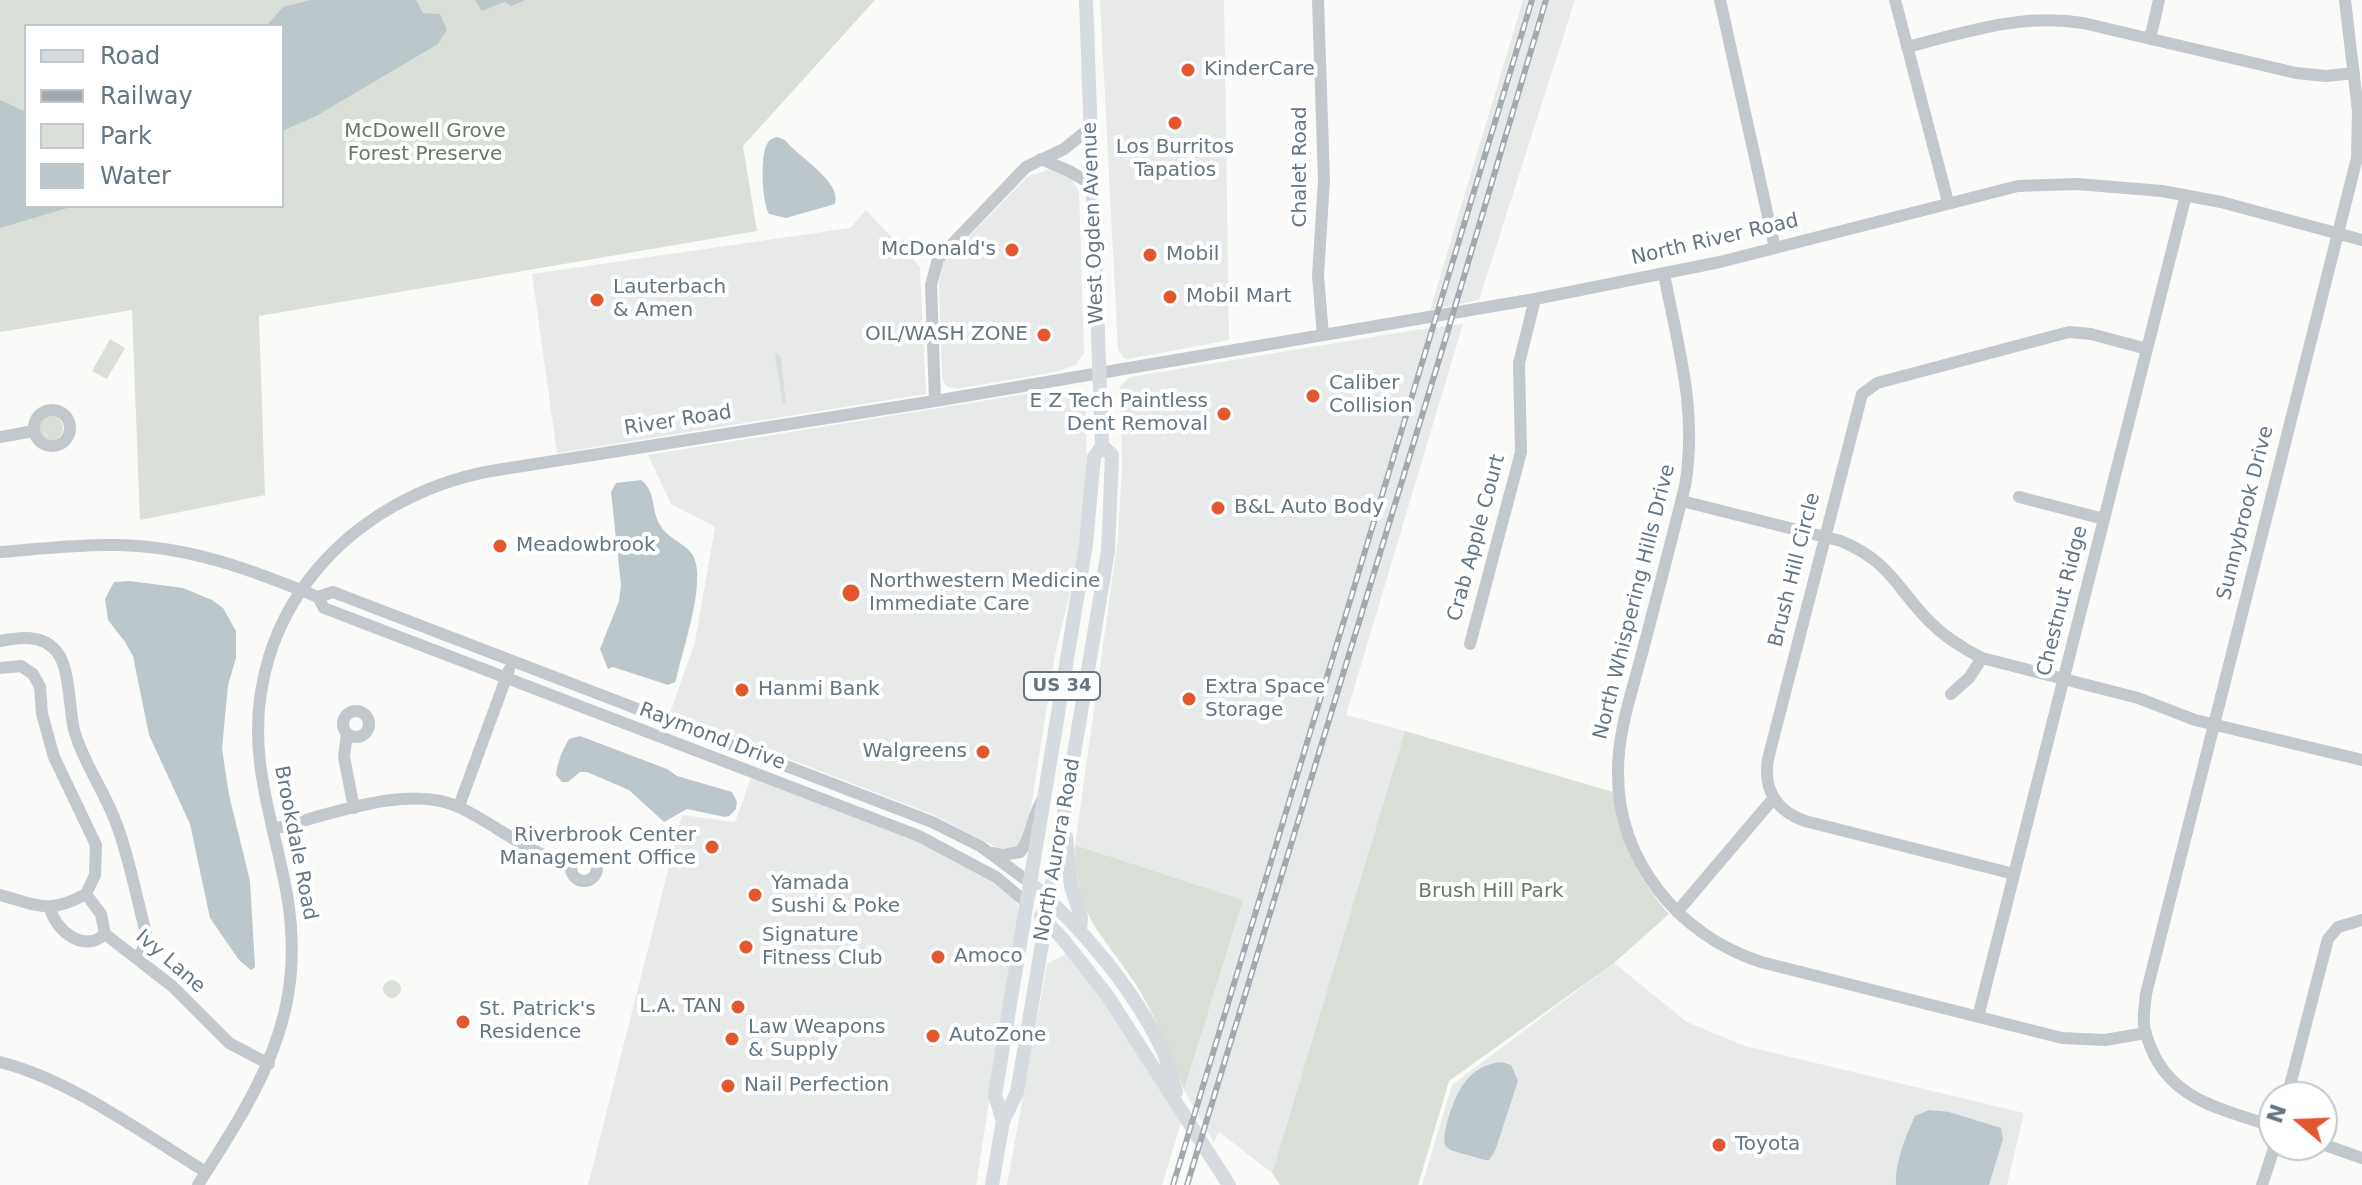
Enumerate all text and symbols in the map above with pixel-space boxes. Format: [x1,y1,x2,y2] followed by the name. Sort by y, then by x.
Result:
[24,24,284,208] legend
[100,42,160,70] text: Road
[1204,58,1315,82] place label: KinderCare
[1179,61,1197,79] marker: KinderCare
[100,82,193,110] text: Railway
[1289,106,1313,228] street label: Chalet Road
[1166,114,1184,132] marker: Los Burritos Tapatios
[344,120,506,167] park label: McDowell Grove Forest Preserve
[1078,121,1110,325] street label: West Ogden Avenue
[100,122,152,150] text: Park
[1116,136,1234,183] place label: Los Burritos Tapatios
[100,162,171,190] text: Water
[1629,209,1801,271] street label: North River Road
[881,238,996,262] place label: McDonald's
[1003,241,1021,259] marker: McDonald's
[1166,243,1219,267] place label: Mobil
[1141,246,1159,264] marker: Mobil
[613,276,726,323] place label: Lauterbach & Amen
[1186,285,1291,309] place label: Mobil Mart
[1161,288,1179,306] marker: Mobil Mart
[588,291,606,309] marker: Lauterbach & Amen
[865,323,1028,347] place label: OIL/WASH ZONE
[1035,326,1053,344] marker: OIL/WASH ZONE
[1329,372,1413,419] place label: Caliber Collision
[1304,387,1322,405] marker: Caliber Collision
[1030,390,1208,437] place label: E Z Tech Paintless Dent Removal
[623,401,733,441] street label: River Road
[1215,405,1233,423] marker: E Z Tech Paintless Dent Removal
[2213,423,2279,603] street label: Sunnybrook Drive
[1443,452,1511,624] street label: Crab Apple Court
[1589,462,1681,742] street label: North Whispering Hills Drive
[1764,490,1826,650] street label: Brush Hill Circle
[1234,496,1384,520] place label: B&L Auto Body
[1209,499,1227,517] marker: B&L Auto Body
[2033,523,2093,679] street label: Chestnut Ridge
[516,534,656,558] place label: Meadowbrook
[491,537,509,555] marker: Meadowbrook
[869,570,1100,617] place label: Northwestern Medicine Immediate Care
[840,582,862,604] marker: Northwestern Medicine Immediate Care
[1024,672,1100,700] road number: US 34
[1205,676,1325,723] place label: Extra Space Storage
[758,678,880,702] place label: Hanmi Bank
[733,681,751,699] marker: Hanmi Bank
[1180,690,1198,708] marker: Extra Space Storage
[636,698,788,776] street label: Raymond Drive
[863,740,967,764] place label: Walgreens
[974,743,992,761] marker: Walgreens
[1030,756,1086,944] street label: North Aurora Road
[268,764,322,922] street label: Brookdale Road
[500,824,696,871] place label: Riverbrook Center Management Office
[703,838,721,856] marker: Riverbrook Center Management Office
[771,872,900,919] place label: Yamada Sushi & Poke
[1418,880,1564,904] park label: Brush Hill Park
[746,886,764,904] marker: Yamada Sushi & Poke
[762,924,883,971] place label: Signature Fitness Club
[130,925,210,999] street label: Ivy Lane
[737,938,755,956] marker: Signature Fitness Club
[954,945,1023,969] place label: Amoco
[929,948,947,966] marker: Amoco
[639,995,722,1019] place label: L.A. TAN
[479,998,596,1045] place label: St. Patrick's Residence
[729,998,747,1016] marker: L.A. TAN
[454,1013,472,1031] marker: St. Patrick's Residence
[748,1016,885,1063] place label: Law Weapons & Supply
[949,1024,1046,1048] place label: AutoZone
[924,1027,942,1045] marker: AutoZone
[723,1030,741,1048] marker: Law Weapons & Supply
[744,1074,889,1098] place label: Nail Perfection
[719,1077,737,1095] marker: Nail Perfection
[2258,1081,2338,1161] north arrow
[2262,1101,2292,1126] text: N
[1735,1133,1800,1157] place label: Toyota
[1710,1136,1728,1154] marker: Toyota

